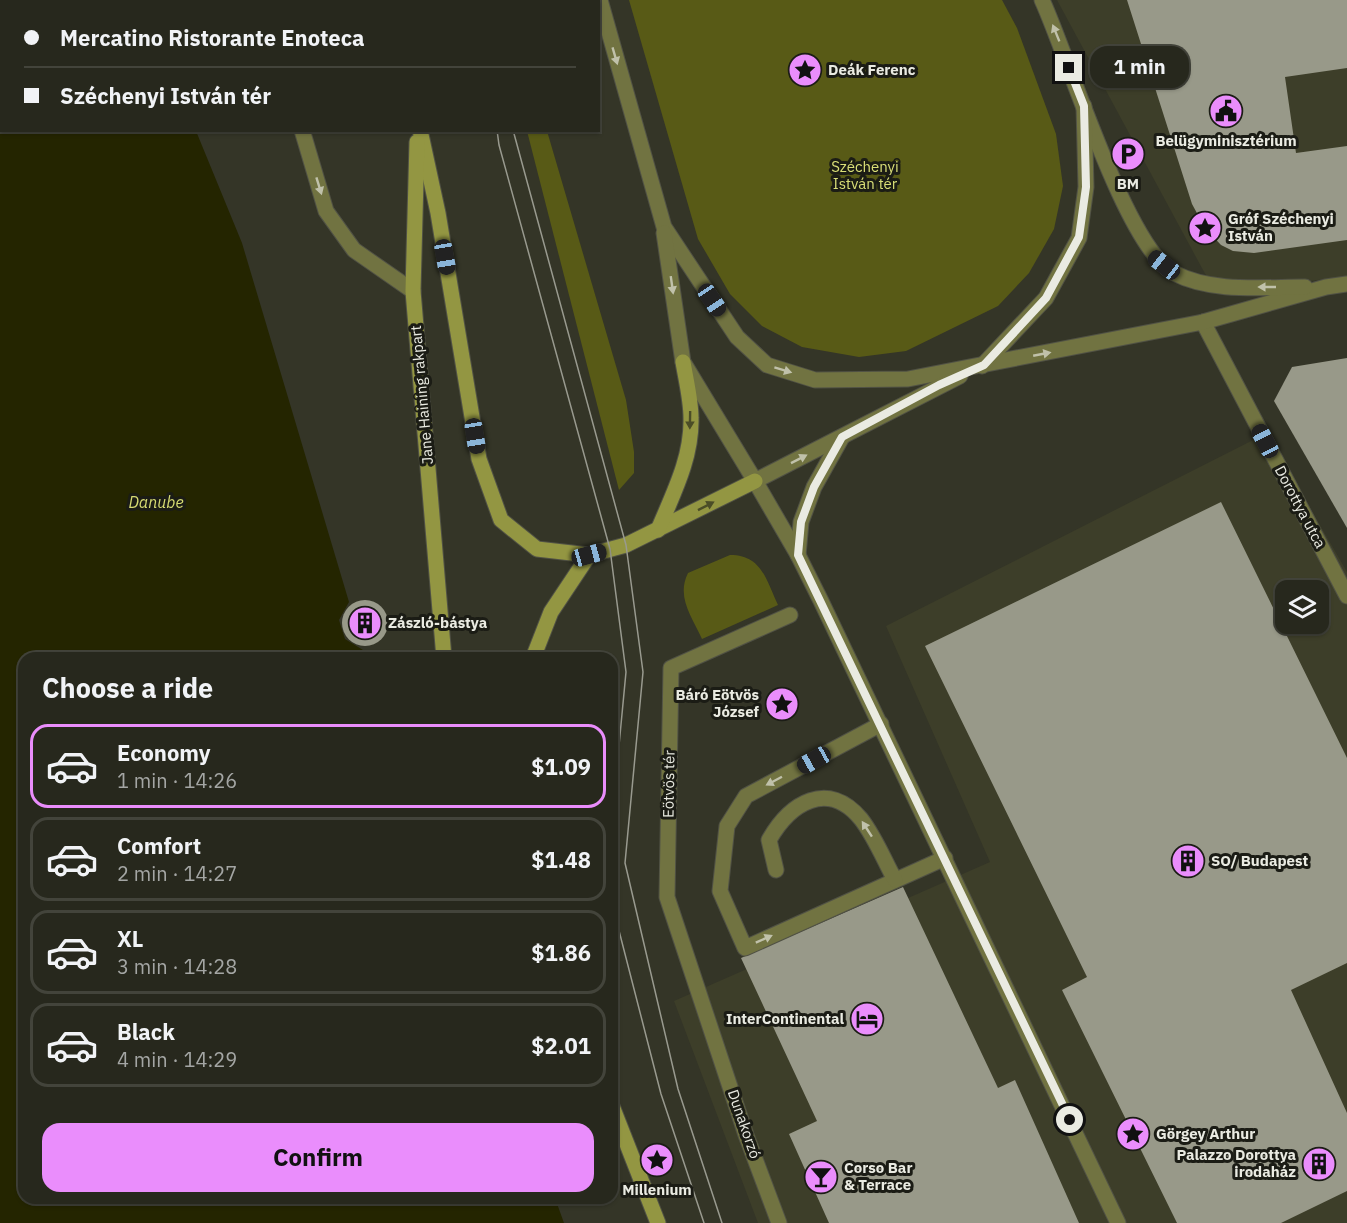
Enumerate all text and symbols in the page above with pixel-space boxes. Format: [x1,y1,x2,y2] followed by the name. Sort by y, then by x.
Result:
[60,23,365,52] text: Mercatino Ristorante Enoteca
[1050,24,1060,42] one-way arrow
[611,47,621,65] one-way arrow
[1090,47,1189,89] callout: 1 min
[787,52,823,88] place icon: Deák Ferenc
[1113,53,1166,80] text: 1 min
[1055,54,1082,81] route end
[828,60,916,79] place label: Deák Ferenc
[60,81,271,110] text: Széchenyi István tér
[1208,93,1244,129] public building icon: Belügyminisztérium
[1155,131,1297,150] place label: Belügyminisztérium
[1110,136,1146,172] parking icon: BM
[831,157,899,193] park label: Széchenyi István tér
[1117,174,1139,193] place label: BM
[315,177,324,195] one-way arrow
[1228,209,1334,245] place label: Gróf Széchenyi István
[1187,210,1223,246] place icon: Gróf Széchenyi István
[433,238,457,276] car
[1144,247,1184,283] car
[668,275,677,294] one-way arrow
[694,280,730,320] car
[1258,282,1277,292] one-way arrow
[406,325,437,465] street label: Jane Haining rakpart
[1033,349,1052,358] one-way arrow
[774,366,792,375] one-way arrow
[685,411,695,430] one-way arrow
[463,417,487,455] car
[1249,421,1281,461] car
[790,455,807,464] one-way arrow
[1271,462,1330,551] street label: Dorottya utca
[128,492,184,512] water label: Danube
[698,501,715,510] one-way arrow
[569,542,609,568] car
[1275,580,1329,634] map controls
[1275,580,1329,634] button: layers
[347,605,383,641] building icon: Zászló-bástya
[388,613,488,632] place label: Zászló-bástya
[42,670,213,705] text: Choose a ride
[675,685,760,721] place label: Báró Eötvös József
[764,686,800,722] place icon: Báró Eötvös József
[117,738,211,767] text: Economy
[45,739,99,793] icon: car
[794,743,834,777] car
[658,749,679,818] street label: Eötvös tér
[531,752,591,781] text: $1.09
[117,767,237,794] text: 1 min · 14:26
[766,777,783,786] one-way arrow
[861,821,872,837] one-way arrow
[117,831,201,860] text: Comfort
[45,832,99,886] icon: car
[1170,843,1206,879] building icon: SO/ Budapest
[531,845,591,874] text: $1.48
[1211,851,1308,870] place label: SO/ Budapest
[117,860,237,887] text: 2 min · 14:27
[117,924,143,953] text: XL
[45,925,99,979] icon: car
[756,934,774,944] one-way arrow
[531,938,591,967] text: $1.86
[117,953,237,980] text: 3 min · 14:28
[849,1001,885,1037] hotel icon: InterContinental
[726,1009,844,1028] place label: InterContinental
[117,1017,175,1046] text: Black
[45,1018,99,1072] icon: car
[531,1031,591,1060] text: $2.01
[117,1046,237,1073] text: 4 min · 14:29
[724,1087,765,1161] street label: Dunakorzó
[1056,1106,1083,1133] route start
[1115,1116,1151,1152] place icon: Görgey Arthur
[42,1123,594,1192] button: Confirm
[1156,1124,1255,1143] place label: Görgey Arthur
[639,1142,675,1178] place icon: Millenium
[1176,1145,1296,1181] place label: Palazzo Dorottya irodaház
[1301,1146,1337,1182] building icon: Palazzo Dorottya irodaház
[844,1158,912,1194] place label: Corso Bar & Terrace
[803,1159,839,1195] bar icon: Corso Bar & Terrace
[622,1180,692,1199] place label: Millenium

